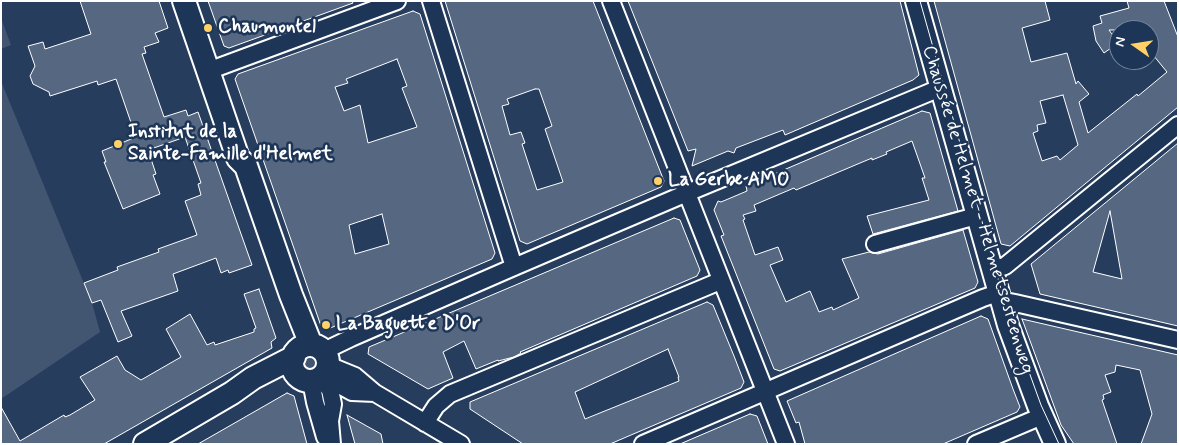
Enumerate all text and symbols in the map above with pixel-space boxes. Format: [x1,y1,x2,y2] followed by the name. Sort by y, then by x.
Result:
[218,17,316,39] place label: Chaumontel
[1109,20,1159,70] north arrow
[202,22,214,34] marker: Chaumontel
[1111,35,1130,48] text: N
[916,43,1038,377] street label: Chaussée de Helmet - Helmetsesteenweg
[128,122,333,166] place label: Institut de la Sainte-Famille d'Helmet
[112,138,124,150] marker: Institut de la Sainte-Famille d'Helmet
[668,170,789,192] place label: La Gerbe AMO
[652,175,664,187] marker: La Gerbe AMO
[336,314,480,336] place label: La Baguette D'Or
[320,319,332,331] marker: La Baguette D'Or

